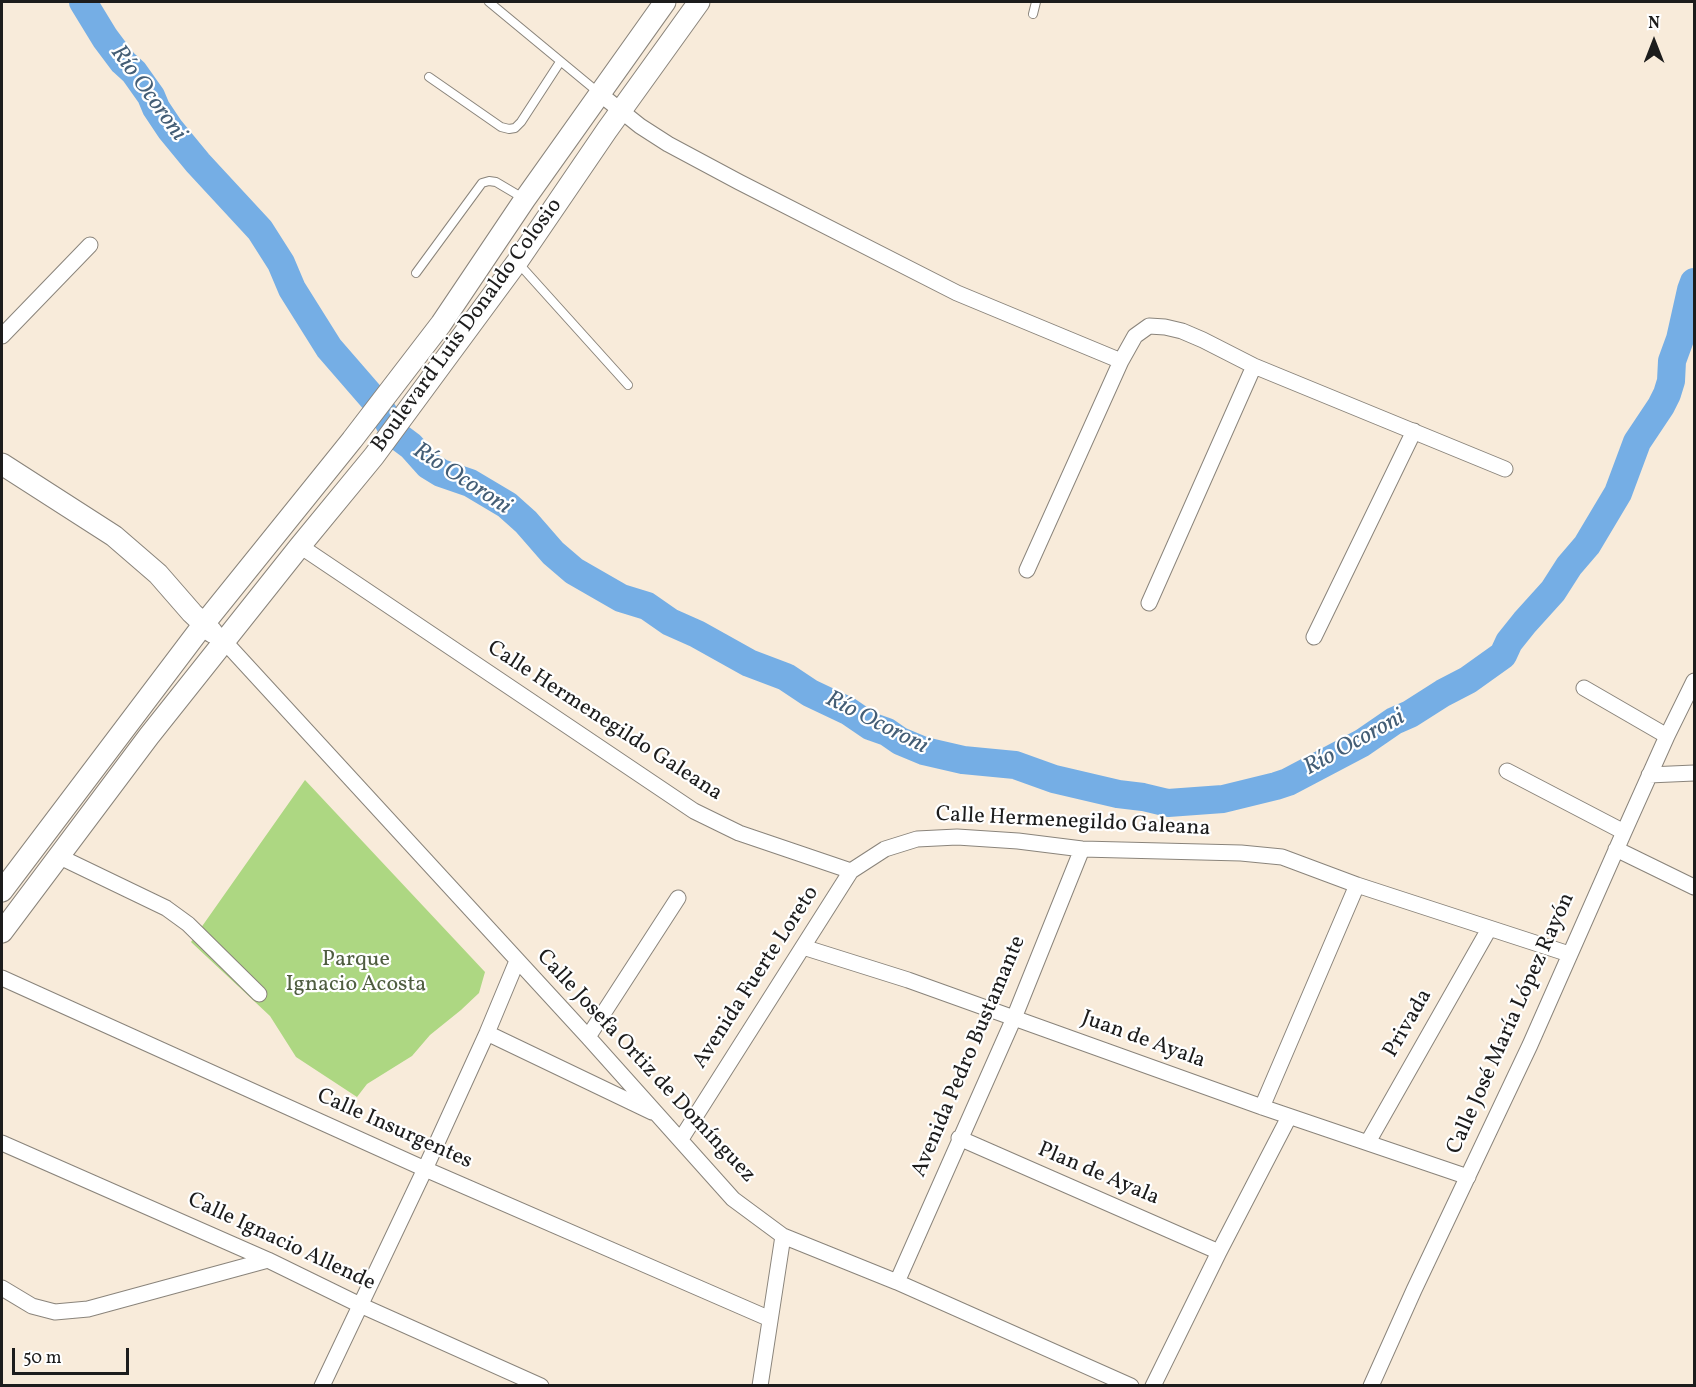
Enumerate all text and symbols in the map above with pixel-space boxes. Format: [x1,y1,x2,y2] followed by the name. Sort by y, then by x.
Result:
[1624,12,1684,72] north arrow
[1648,13,1660,35] text: N
[103,41,191,147] water label: Río Ocoroni
[367,194,569,458] street label: Boulevard Luis Donaldo Colosio
[406,438,516,522] water label: Río Ocoroni
[481,636,727,808] street label: Calle Hermenegildo Galeana
[820,686,932,762] water label: Río Ocoroni
[1299,704,1411,784] water label: Río Ocoroni
[935,803,1211,843] street label: Calle Hermenegildo Galeana
[688,882,826,1074] street label: Avenida Fuerte Loreto
[1442,889,1582,1159] street label: Calle José María López Rayón
[907,932,1033,1182] street label: Avenida Pedro Bustamante
[530,945,760,1189] street label: Calle Josefa Ortiz de Domínguez
[286,948,426,999] park label: Parque Ignacio Acosta
[1379,985,1439,1063] street label: Privada
[1077,1006,1209,1076] street label: Juan de Ayala
[312,1084,476,1176] street label: Calle Insurgentes
[1033,1138,1163,1212] street label: Plan de Ayala
[183,1188,379,1298] street label: Calle Ignacio Allende
[15,1336,132,1374] scale bar
[23,1346,62,1371] text: 50 m

